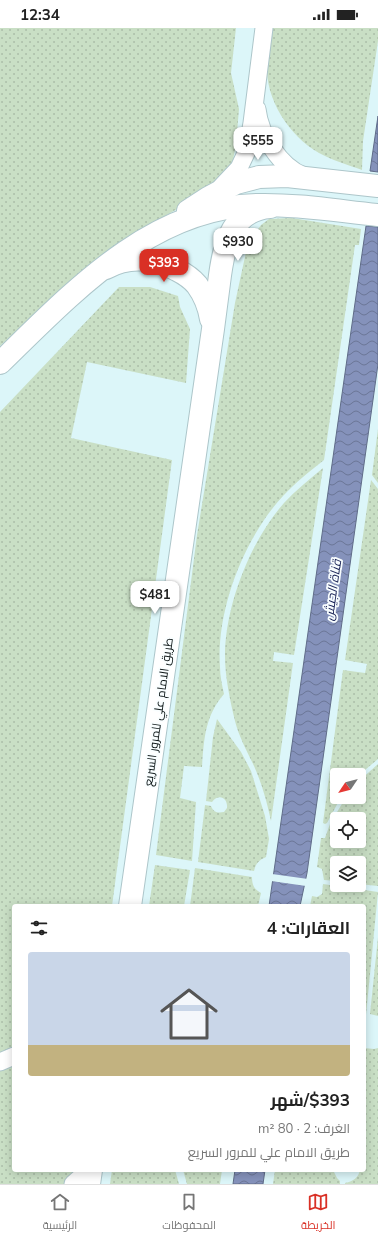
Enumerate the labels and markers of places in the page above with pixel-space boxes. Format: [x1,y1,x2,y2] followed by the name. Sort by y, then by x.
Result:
[234,127,282,161] pin: $555
[214,228,262,262] pin: $930
[140,249,188,283] pin: $393
[131,581,179,615] pin: $481

